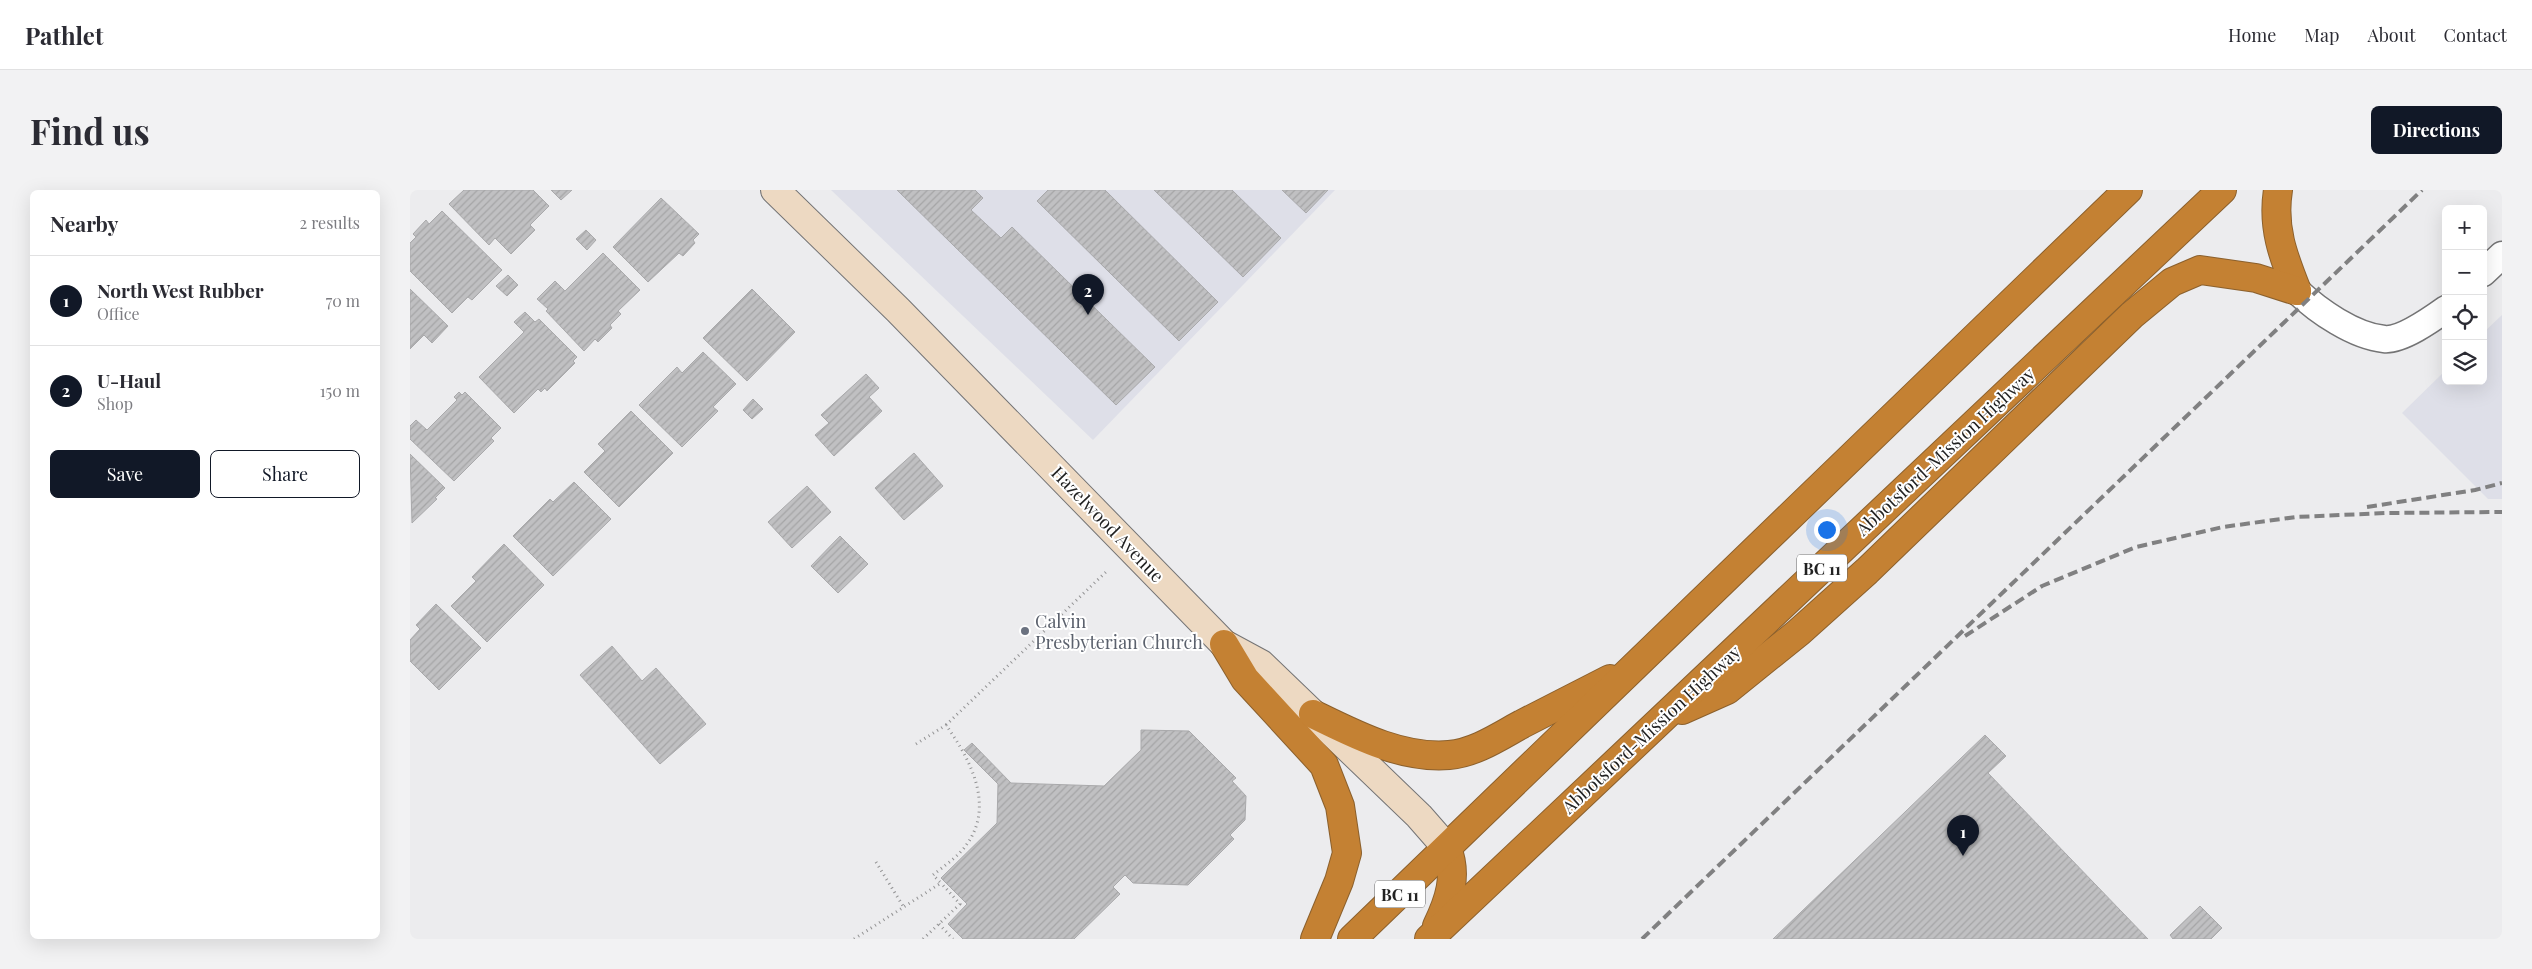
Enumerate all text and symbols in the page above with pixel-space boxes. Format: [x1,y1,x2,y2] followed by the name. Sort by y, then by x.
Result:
[25,19,103,51] text: Pathlet
[2228,23,2276,47] text: Home
[2304,23,2339,47] text: Map
[2367,23,2416,47] text: About
[2444,23,2507,47] text: Contact
[2371,106,2502,154] button: Directions
[30,107,150,154] text: Find us
[2442,205,2487,385] map controls
[2442,205,2487,250] button: +
[50,209,119,237] text: Nearby
[300,212,360,233] text: 2 results
[2442,250,2487,295] button: −
[1072,274,1104,315] pin: 2
[97,277,264,303] text: North West Rubber
[63,290,69,311] text: 1
[326,290,360,311] text: 70 m
[2442,295,2487,340] button: locate
[97,303,140,324] text: Office
[2442,340,2487,385] button: layers
[1850,362,2040,541] street label: Abbotsford-Mission Highway
[97,367,161,393] text: U-Haul
[62,380,70,401] text: 2
[320,380,360,401] text: 150 m
[97,393,133,414] text: Shop
[50,450,200,498] button: Save
[210,450,360,498] button: Share
[1046,461,1170,587] street label: Hazelwood Avenue
[1814,517,1840,543] your location
[1797,554,1847,582] road number: BC 11
[1035,609,1203,654] place label: Calvin Presbyterian Church
[1019,625,1031,637] marker: Calvin Presbyterian Church
[1556,640,1746,819] street label: Abbotsford-Mission Highway
[1947,815,1979,856] pin: 1
[1375,881,1425,908] road number: BC 11

